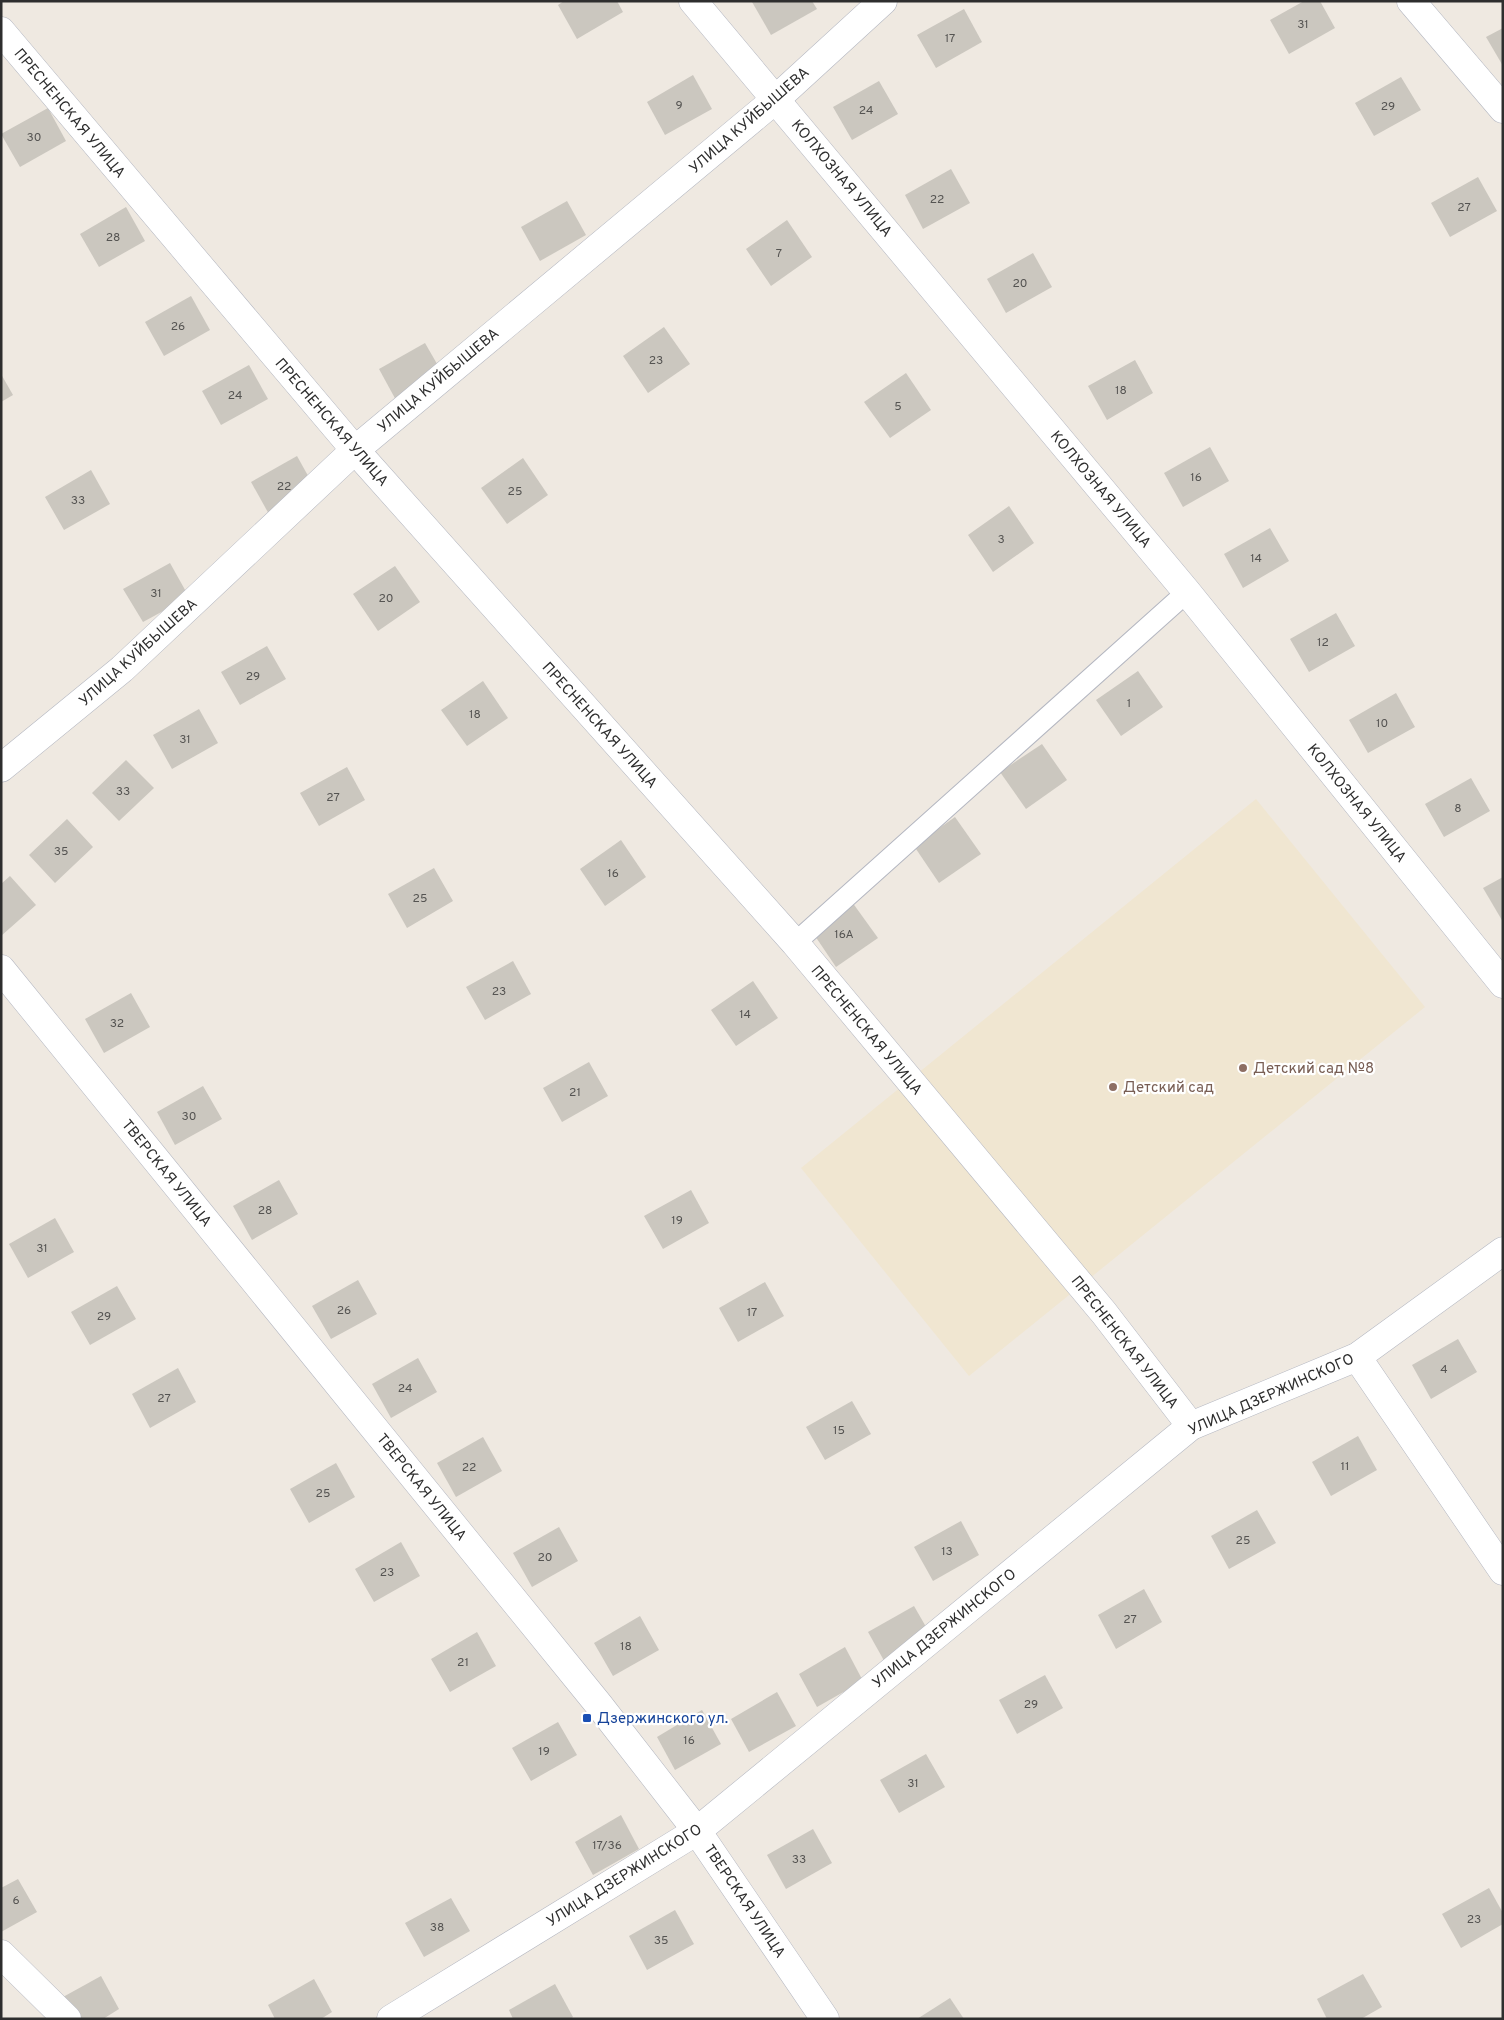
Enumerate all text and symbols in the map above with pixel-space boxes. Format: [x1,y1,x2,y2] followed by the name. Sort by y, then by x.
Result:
[1297,17,1309,33] house number: 31
[945,31,955,47] house number: 17
[9,45,129,183] street label: ПРЕСНЕНСКАЯ УЛИЦА
[685,62,814,178] street label: УЛИЦА КУЙБЫШЕВА
[675,98,683,114] house number: 9
[1381,99,1395,115] house number: 29
[859,103,873,119] house number: 24
[786,116,896,242] street label: КОЛХОЗНАЯ УЛИЦА
[27,130,41,146] house number: 30
[930,192,944,208] house number: 22
[1457,200,1471,216] house number: 27
[106,230,120,246] house number: 28
[776,246,782,262] house number: 7
[1012,276,1028,292] house number: 20
[171,319,185,335] house number: 26
[373,323,504,438] street label: УЛИЦА КУЙБЫШЕВА
[649,353,663,369] house number: 23
[270,355,392,491] street label: ПРЕСНЕНСКАЯ УЛИЦА
[1115,383,1127,399] house number: 18
[228,388,242,404] house number: 24
[894,399,902,415] house number: 5
[1045,427,1155,553] street label: КОЛХОЗНАЯ УЛИЦА
[1190,470,1202,486] house number: 16
[277,479,291,495] house number: 22
[508,484,522,500] house number: 25
[71,493,85,509] house number: 33
[997,532,1005,548] house number: 3
[1250,551,1262,567] house number: 14
[150,586,162,602] house number: 31
[378,591,394,607] house number: 20
[74,593,202,711] street label: УЛИЦА КУЙБЫШЕВА
[1317,635,1329,651] house number: 12
[537,659,661,793] street label: ПРЕСНЕНСКАЯ УЛИЦА
[246,669,260,685] house number: 29
[1127,696,1131,712] house number: 1
[469,707,481,723] house number: 18
[1376,716,1388,732] house number: 10
[179,732,191,748] house number: 31
[1302,741,1410,867] street label: КОЛХОЗНАЯ УЛИЦА
[116,784,130,800] house number: 33
[326,790,340,806] house number: 27
[1454,801,1462,817] house number: 8
[54,844,68,860] house number: 35
[607,866,619,882] house number: 16
[413,891,427,907] house number: 25
[834,927,854,943] house number: 16А
[806,962,926,1100] street label: ПРЕСНЕНСКАЯ УЛИЦА
[492,984,506,1000] house number: 23
[739,1007,751,1023] house number: 14
[110,1016,124,1032] house number: 32
[1253,1060,1374,1079] place label: Детский сад №8
[1237,1062,1249,1074] marker: Детский сад №8
[1123,1079,1214,1098] place label: Детский сад
[1107,1081,1119,1093] marker: Детский сад
[569,1085,581,1101] house number: 21
[182,1109,196,1125] house number: 30
[117,1116,215,1232] street label: ТВЕРСКАЯ УЛИЦА
[258,1203,272,1219] house number: 28
[671,1213,683,1229] house number: 19
[36,1241,48,1257] house number: 31
[1066,1273,1182,1413] street label: ПРЕСНЕНСКАЯ УЛИЦА
[337,1303,351,1319] house number: 26
[747,1305,757,1321] house number: 17
[97,1309,111,1325] house number: 29
[1186,1350,1358,1441] street label: УЛИЦА ДЗЕРЖИНСКОГО
[1440,1362,1448,1378] house number: 4
[398,1381,412,1397] house number: 24
[157,1391,171,1407] house number: 27
[833,1423,845,1439] house number: 15
[372,1430,470,1546] street label: ТВЕРСКАЯ УЛИЦА
[1341,1459,1349,1475] house number: 11
[462,1460,476,1476] house number: 22
[316,1486,330,1502] house number: 25
[1236,1533,1250,1549] house number: 25
[941,1544,953,1560] house number: 13
[537,1550,553,1566] house number: 20
[380,1565,394,1581] house number: 23
[869,1565,1021,1693] street label: УЛИЦА ДЗЕРЖИНСКОГО
[1123,1612,1137,1628] house number: 27
[620,1639,632,1655] house number: 18
[457,1655,469,1671] house number: 21
[1024,1697,1038,1713] house number: 29
[597,1710,728,1729] place label: Дзержинского ул.
[581,1712,593,1724] marker: Дзержинского ул.
[683,1733,695,1749] house number: 16
[538,1744,550,1760] house number: 19
[907,1776,919,1792] house number: 31
[544,1821,706,1932] street label: УЛИЦА ДЗЕРЖИНСКОГО
[592,1838,622,1854] house number: 17/36
[699,1841,789,1962] street label: ТВЕРСКАЯ УЛИЦА
[792,1852,806,1868] house number: 33
[12,1893,20,1909] house number: 6
[1467,1912,1481,1928] house number: 23
[430,1920,444,1936] house number: 38
[654,1933,668,1949] house number: 35

